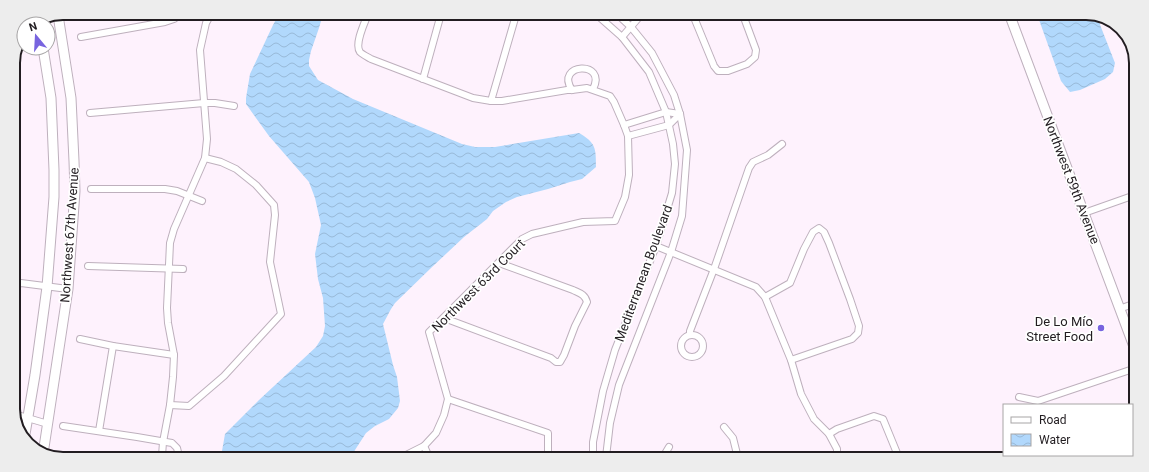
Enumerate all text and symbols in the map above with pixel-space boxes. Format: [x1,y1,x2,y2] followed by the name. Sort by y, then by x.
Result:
[16,16,56,56] north arrow
[27,20,39,34] text: N
[1040,114,1103,246] street label: Northwest 59th Avenue
[57,167,82,303] street label: Northwest 67th Avenue
[612,203,675,344] street label: Mediterranean Boulevard
[429,236,528,335] street label: Northwest 63rd Court
[1026,314,1093,344] place label: De Lo Mío Street Food
[1096,323,1106,333] marker: De Lo Mío Street Food
[1003,404,1133,456] legend
[1039,413,1067,427] text: Road
[1039,433,1070,447] text: Water

